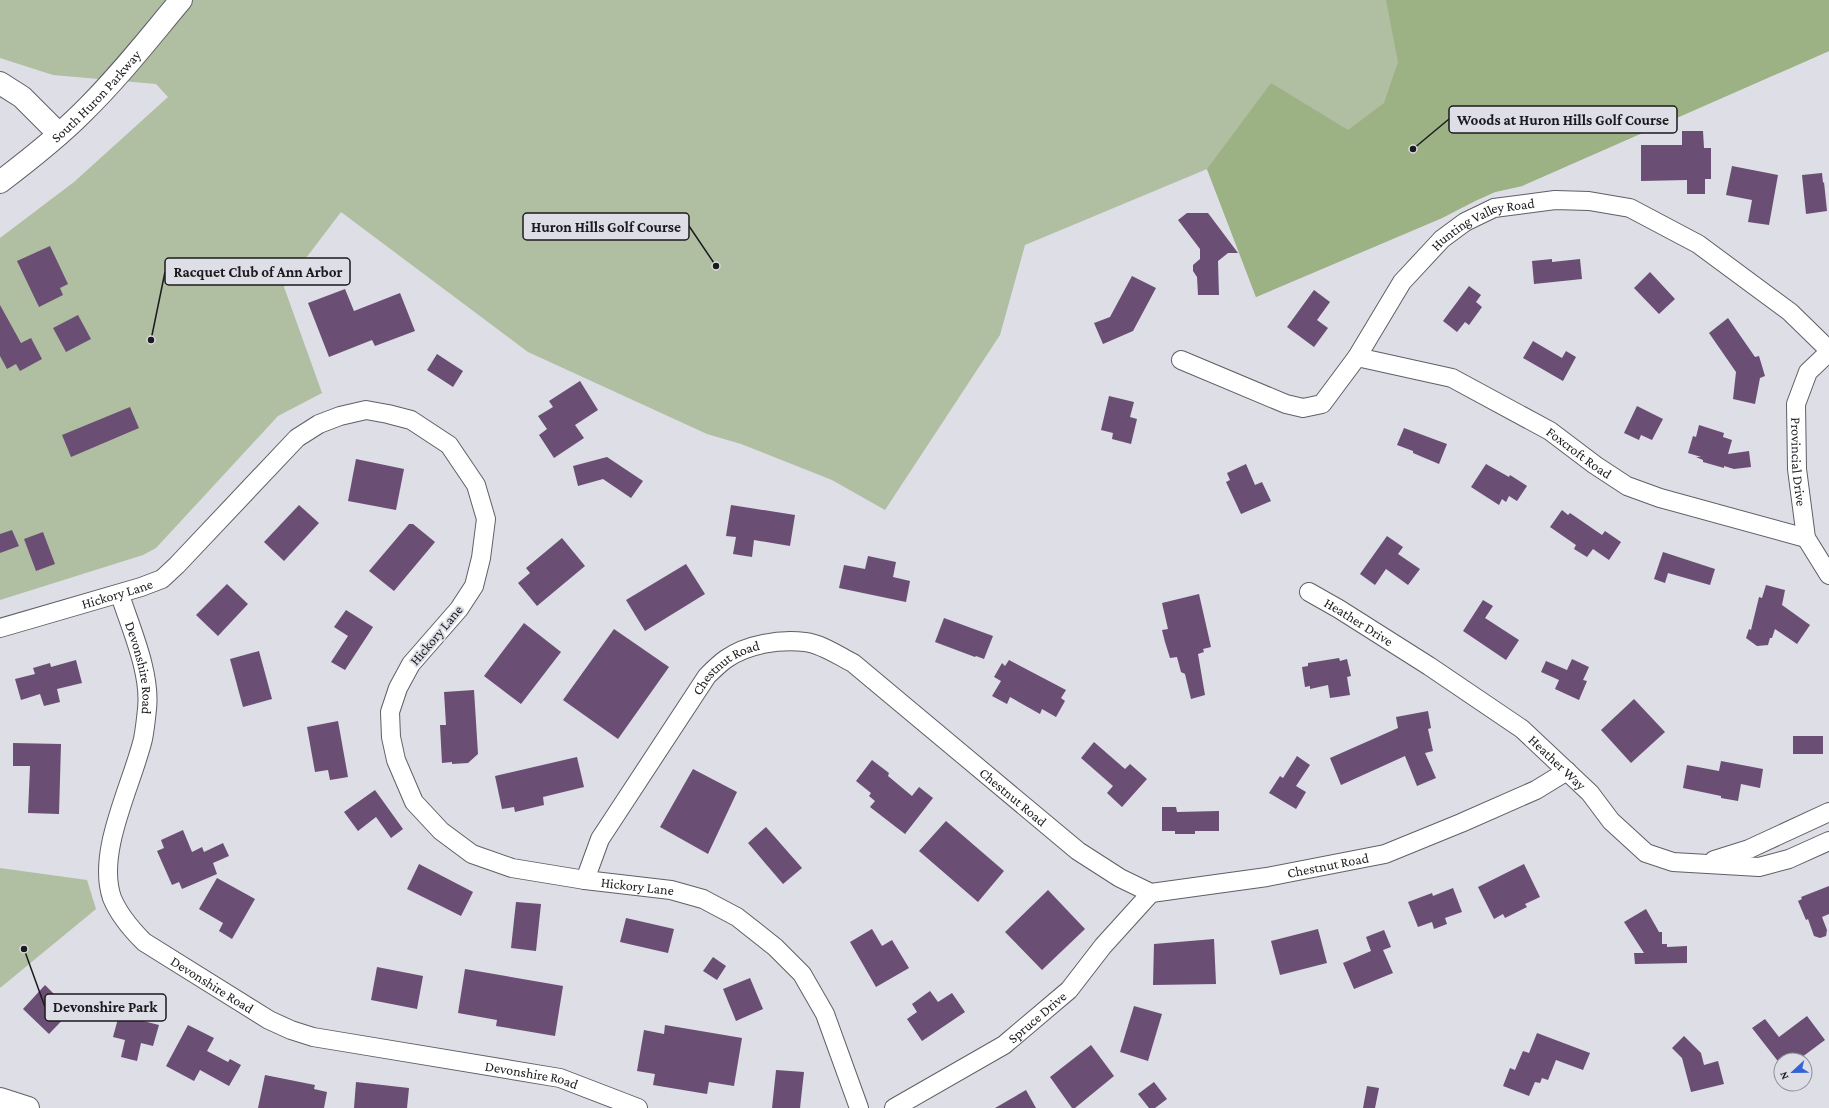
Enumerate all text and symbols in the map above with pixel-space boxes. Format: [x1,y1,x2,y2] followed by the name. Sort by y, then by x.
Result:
[48,46,144,146] street label: South Huron Parkway
[1449,106,1677,133] callout: Woods at Huron Hills Golf Course
[1456,112,1669,128] text: Woods at Huron Hills Golf Course
[1428,195,1536,254] street label: Hunting Valley Road
[523,213,689,240] callout: Huron Hills Golf Course
[531,219,681,235] text: Huron Hills Golf Course
[165,258,350,285] callout: Racquet Club of Ann Arbor
[173,264,343,280] text: Racquet Club of Ann Arbor
[1788,417,1810,507] street label: Provincial Drive
[1543,423,1615,482] street label: Foxcroft Road
[80,575,155,612] street label: Hickory Lane
[1321,594,1396,649] street label: Heather Drive
[406,602,466,668] street label: Hickory Lane
[122,619,156,716] street label: Devonshire Road
[689,637,762,698] street label: Chestnut Road
[1525,732,1590,794] street label: Heather Way
[976,764,1051,830] street label: Chestnut Road
[1286,849,1371,881] street label: Chestnut Road
[600,874,675,898] street label: Hickory Lane
[168,953,257,1017] street label: Devonshire Road
[1005,988,1069,1046] street label: Spruce Drive
[45,994,166,1021] callout: Devonshire Park
[53,999,158,1015] text: Devonshire Park
[1773,1052,1813,1092] north arrow
[484,1058,581,1092] street label: Devonshire Road
[1777,1070,1791,1081] text: N

